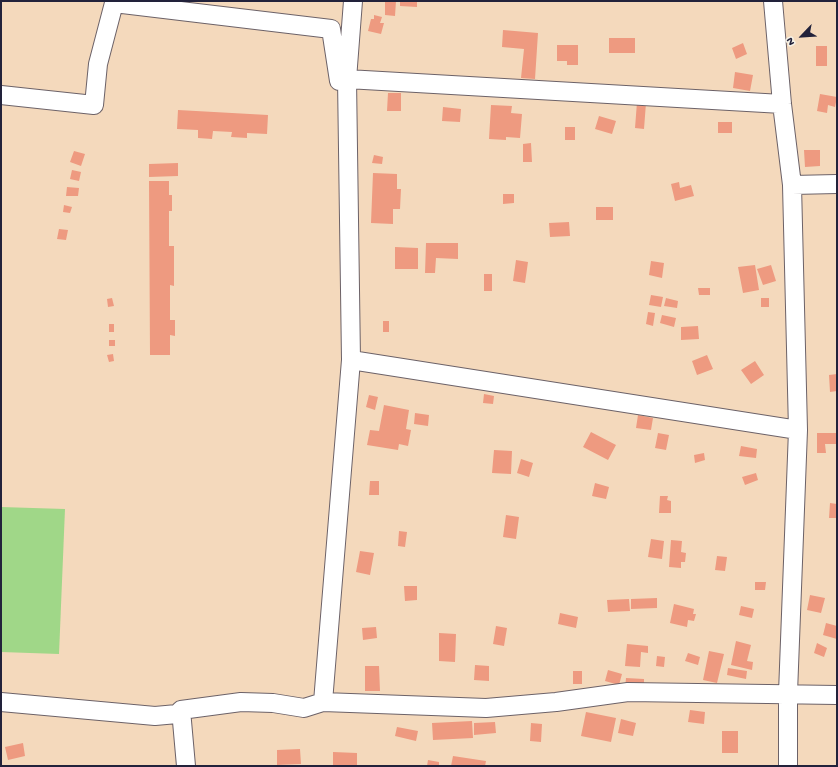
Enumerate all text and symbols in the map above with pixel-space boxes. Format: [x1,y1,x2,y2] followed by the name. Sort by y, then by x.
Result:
[782,16,822,56] north arrow
[784,35,798,47] text: N

